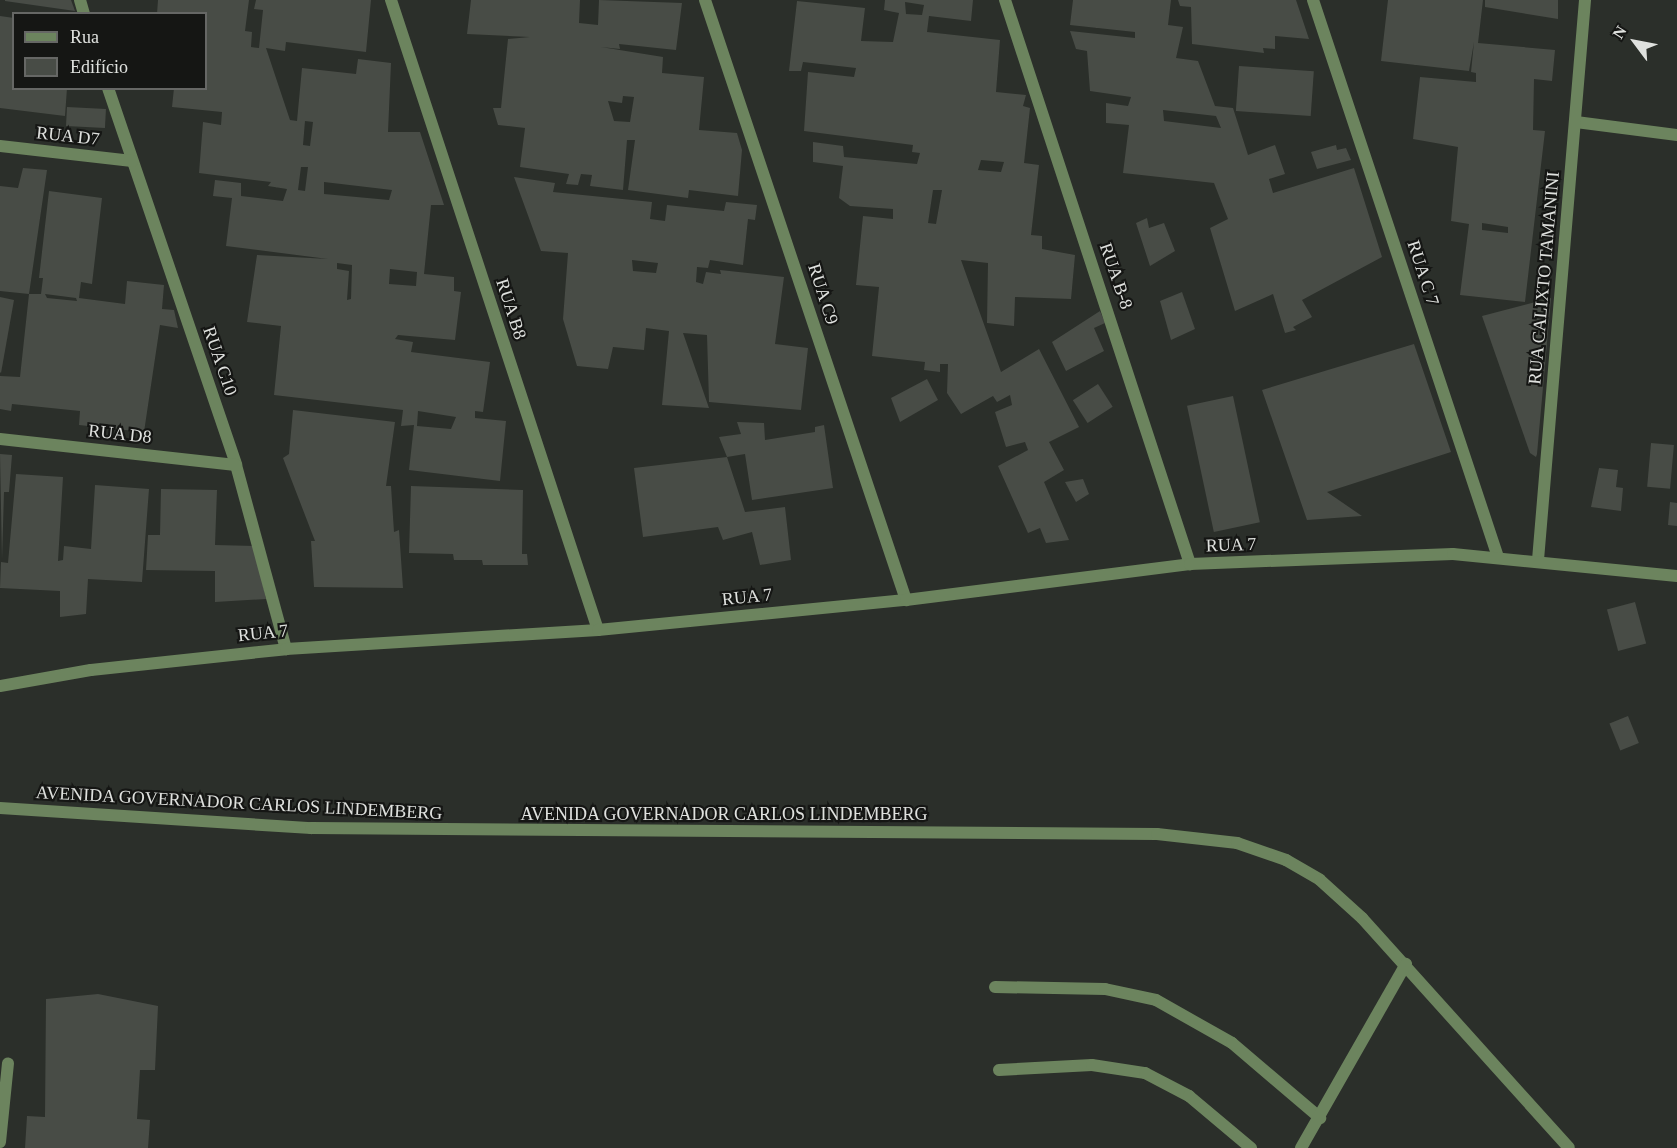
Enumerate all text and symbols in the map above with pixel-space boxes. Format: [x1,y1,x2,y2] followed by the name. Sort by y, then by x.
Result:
[12,12,207,90] legend
[1605,12,1665,72] north arrow
[1609,23,1630,42] text: N
[70,27,99,47] text: Rua
[70,57,128,77] text: Edifício
[35,122,101,150] street label: RUA D7
[1524,170,1564,386] street label: RUA CALIXTO TAMANINI
[1402,237,1444,309] street label: RUA C 7
[1094,240,1138,312] street label: RUA B-8
[803,260,843,328] street label: RUA C9
[491,275,531,343] street label: RUA B8
[198,323,242,399] street label: RUA C10
[87,420,153,448] street label: RUA D8
[1205,533,1257,557] street label: RUA 7
[720,584,774,610] street label: RUA 7
[236,620,290,646] street label: RUA 7
[35,782,443,824] street label: AVENIDA GOVERNADOR CARLOS LINDEMBERG
[520,803,928,825] street label: AVENIDA GOVERNADOR CARLOS LINDEMBERG

